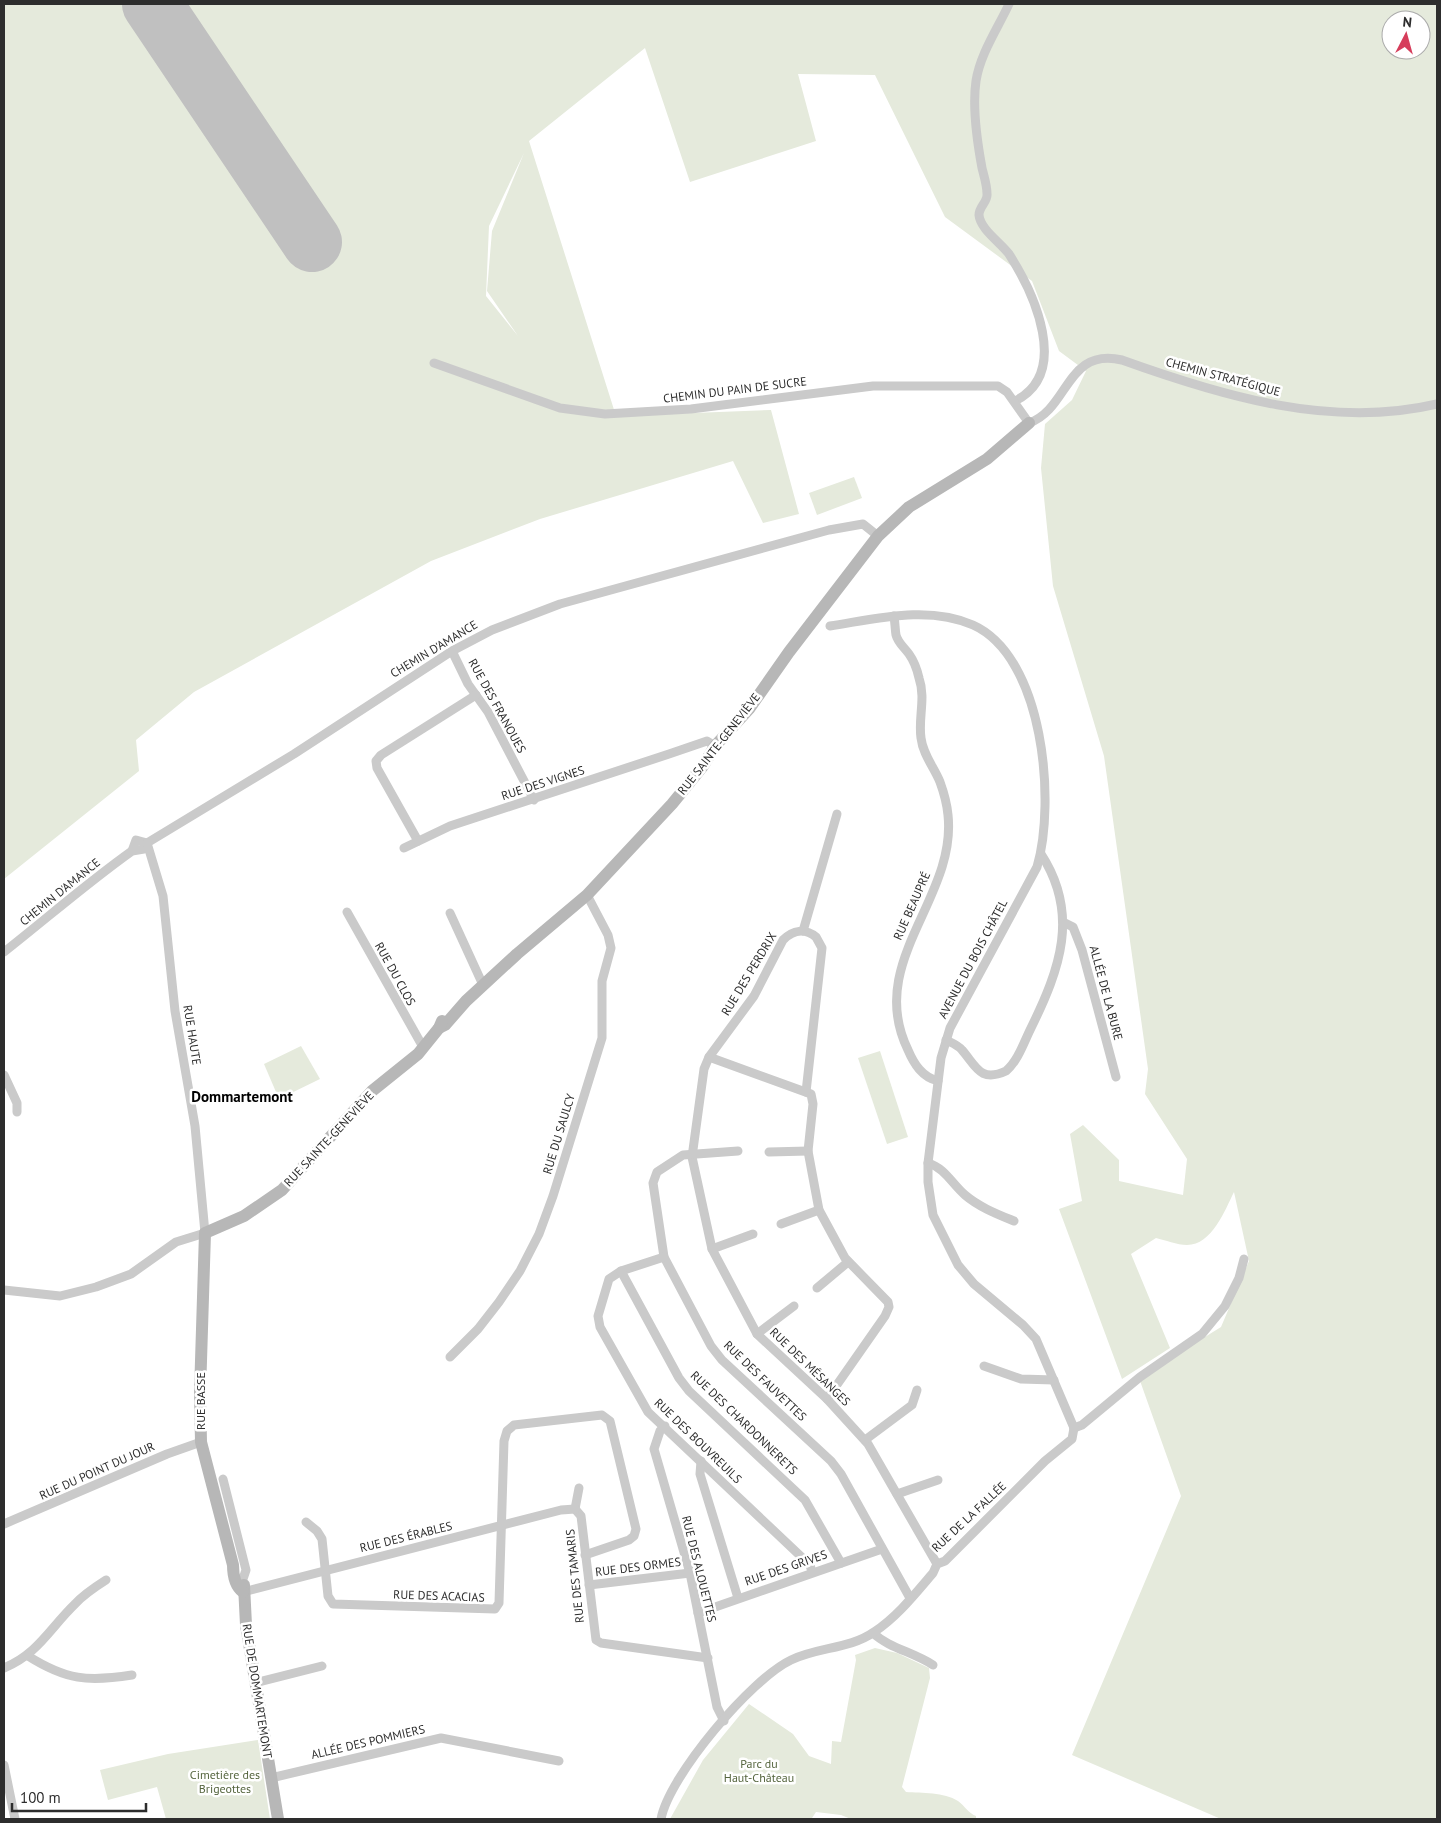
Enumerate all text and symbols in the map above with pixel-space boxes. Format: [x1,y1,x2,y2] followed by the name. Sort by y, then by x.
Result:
[1381,10,1431,60] north arrow
[1402,13,1413,32] text: N
[1164,354,1282,399] street label: CHEMIN STRATÉGIQUE
[662,373,807,406] street label: CHEMIN DU PAIN DE SUCRE
[387,617,480,681] street label: CHEMIN D'AMANCE
[465,656,530,755] street label: RUE DES FRANOUES
[674,690,763,798] street label: RUE SAINTE-GENEVIÈVE
[499,762,586,803] street label: RUE DES VIGNES
[16,855,103,929] street label: CHEMIN D'AMANCE
[890,869,933,942] street label: RUE BEAUPRÉ
[935,897,1010,1021] street label: AVENUE DU BOIS CHÂTEL
[718,929,780,1018] street label: RUE DES PERDRIX
[372,939,419,1008] street label: RUE DU CLOS
[1087,944,1126,1042] street label: ALLÉE DE LA BURE
[180,1004,205,1066] street label: RUE HAUTE
[191,1087,293,1106] district label: Dommartemont
[280,1088,377,1190] street label: RUE SAINTE-GENEVIÈVE
[539,1092,578,1176] street label: RUE DU SAULCY
[767,1324,854,1409] street label: RUE DES MÉSANGES
[721,1337,810,1424] street label: RUE DES FAUVETTES
[688,1368,801,1478] street label: RUE DES CHARDONNERETS
[193,1372,208,1430] street label: RUE BASSE
[651,1395,745,1486] street label: RUE DES BOUVREUILS
[37,1438,157,1503] street label: RUE DU POINT DU JOUR
[928,1478,1009,1555] street label: RUE DE LA FALLÉE
[679,1514,720,1624] street label: RUE DES ALOUETTES
[358,1518,454,1555] street label: RUE DES ÉRABLES
[562,1528,587,1624] street label: RUE DES TAMARIS
[743,1546,829,1589] street label: RUE DES GRIVES
[594,1554,682,1579] street label: RUE DES ORMES
[393,1586,485,1605] street label: RUE DES ACACIAS
[239,1623,276,1760] street label: RUE DE DOMMARTEMONT
[309,1721,426,1762] street label: ALLÉE DES POMMIERS
[724,1756,794,1785] park label: Parc du Haut-Château
[190,1767,260,1796] park label: Cimetière des Brigeottes
[12,1780,146,1812] scale bar
[20,1788,61,1807] text: 100 m

